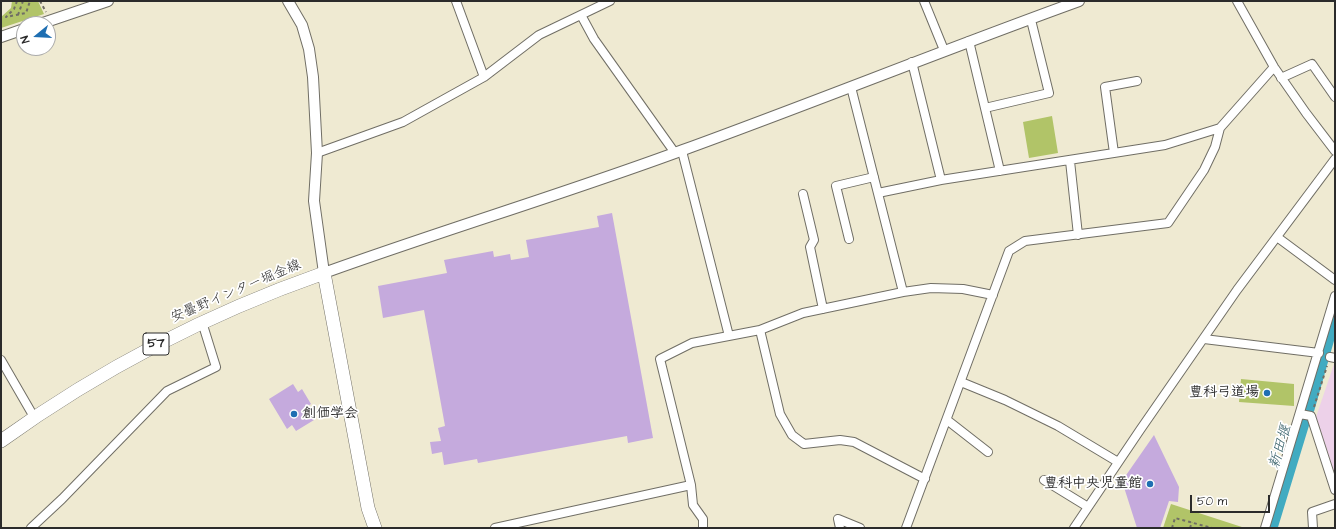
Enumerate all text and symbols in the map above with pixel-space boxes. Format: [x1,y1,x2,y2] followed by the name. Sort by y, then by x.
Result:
[16,16,56,56] north arrow
[17,34,33,45] text: N
[168,257,304,327] street label: 安曇野インター堀金線
[143,333,169,355] road number: 57
[1189,385,1259,401] place label: 豊科弓道場
[1262,388,1272,398] marker: 豊科弓道場
[302,406,358,422] place label: 創価学会
[289,409,299,419] marker: 創価学会
[1266,423,1296,471] water label: 新田堰
[1044,476,1142,492] place label: 豊科中央児童館
[1145,479,1155,489] marker: 豊科中央児童館
[1192,487,1272,513] scale bar
[1197,493,1227,510] text: 50 m

